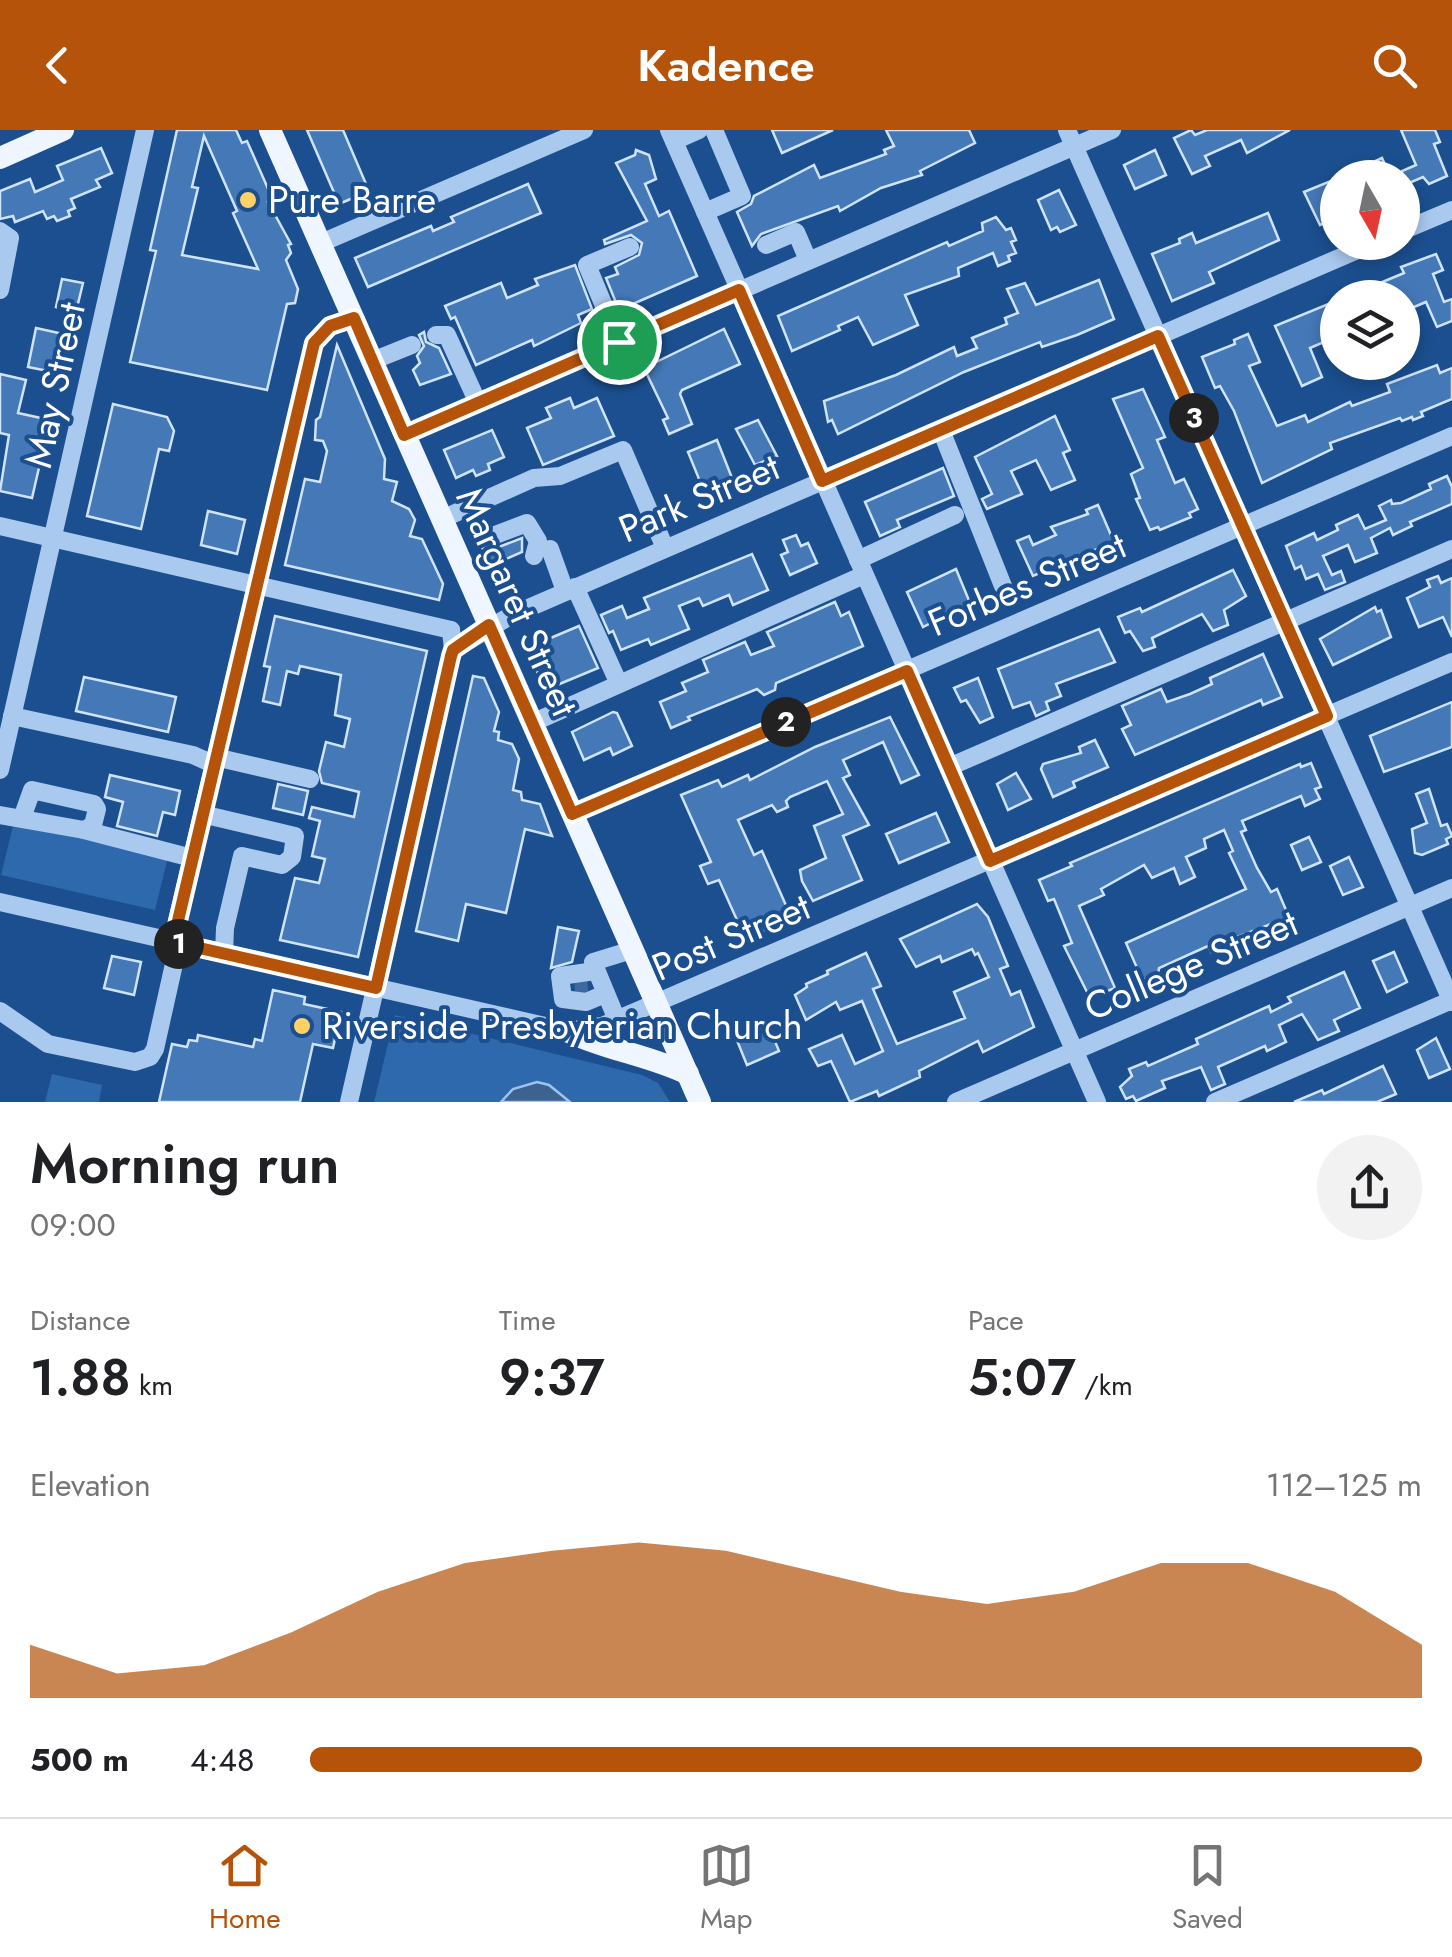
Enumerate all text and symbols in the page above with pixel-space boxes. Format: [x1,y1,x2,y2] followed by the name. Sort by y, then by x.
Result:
[637,33,815,98] text: Kadence
[30,38,85,93] icon: back
[1367,38,1422,93] icon: search
[1320,160,1420,260] north arrow
[1320,160,1420,380] map controls
[268,172,436,227] place label: Pure Barre
[237,189,259,211] marker: Pure Barre
[1320,280,1420,380] button: layers
[10,297,99,473] street label: May Street
[577,300,662,385] pin
[592,315,647,370] icon: arrive
[1169,393,1219,443] pin: 3
[1185,397,1203,438] text: 3
[610,439,788,556] street label: Park Street
[443,479,592,725] street label: Margaret Street
[919,517,1134,650] street label: Forbes Street
[761,697,811,747] pin: 2
[777,701,795,742] text: 2
[643,879,818,994] street label: Post Street
[1076,895,1306,1034] street label: College Street
[154,919,204,969] pin: 1
[172,923,186,964] text: 1
[322,998,803,1053] place label: Riverside Presbyterian Church
[291,1015,313,1037] marker: Riverside Presbyterian Church
[30,1124,340,1204] text: Morning run
[1317,1135,1422,1240] button: share
[30,1202,116,1248] text: 09:00
[30,1300,130,1341] text: Distance
[499,1300,556,1341] text: Time
[968,1300,1024,1341] text: Pace
[30,1341,131,1414] text: 1.88
[499,1341,605,1414] text: 9:37
[968,1341,1076,1414] text: 5:07
[131,1365,173,1406] text: km
[1076,1365,1133,1406] text: /km
[30,1462,151,1508] text: Elevation
[1266,1462,1422,1508] text: 112–125 m
[30,1737,129,1783] text: 500 m
[190,1737,254,1783] text: 4:48
[209,1838,281,1939] tab: Home
[699,1838,754,1939] tab: Map
[1172,1838,1243,1939] tab: Saved

